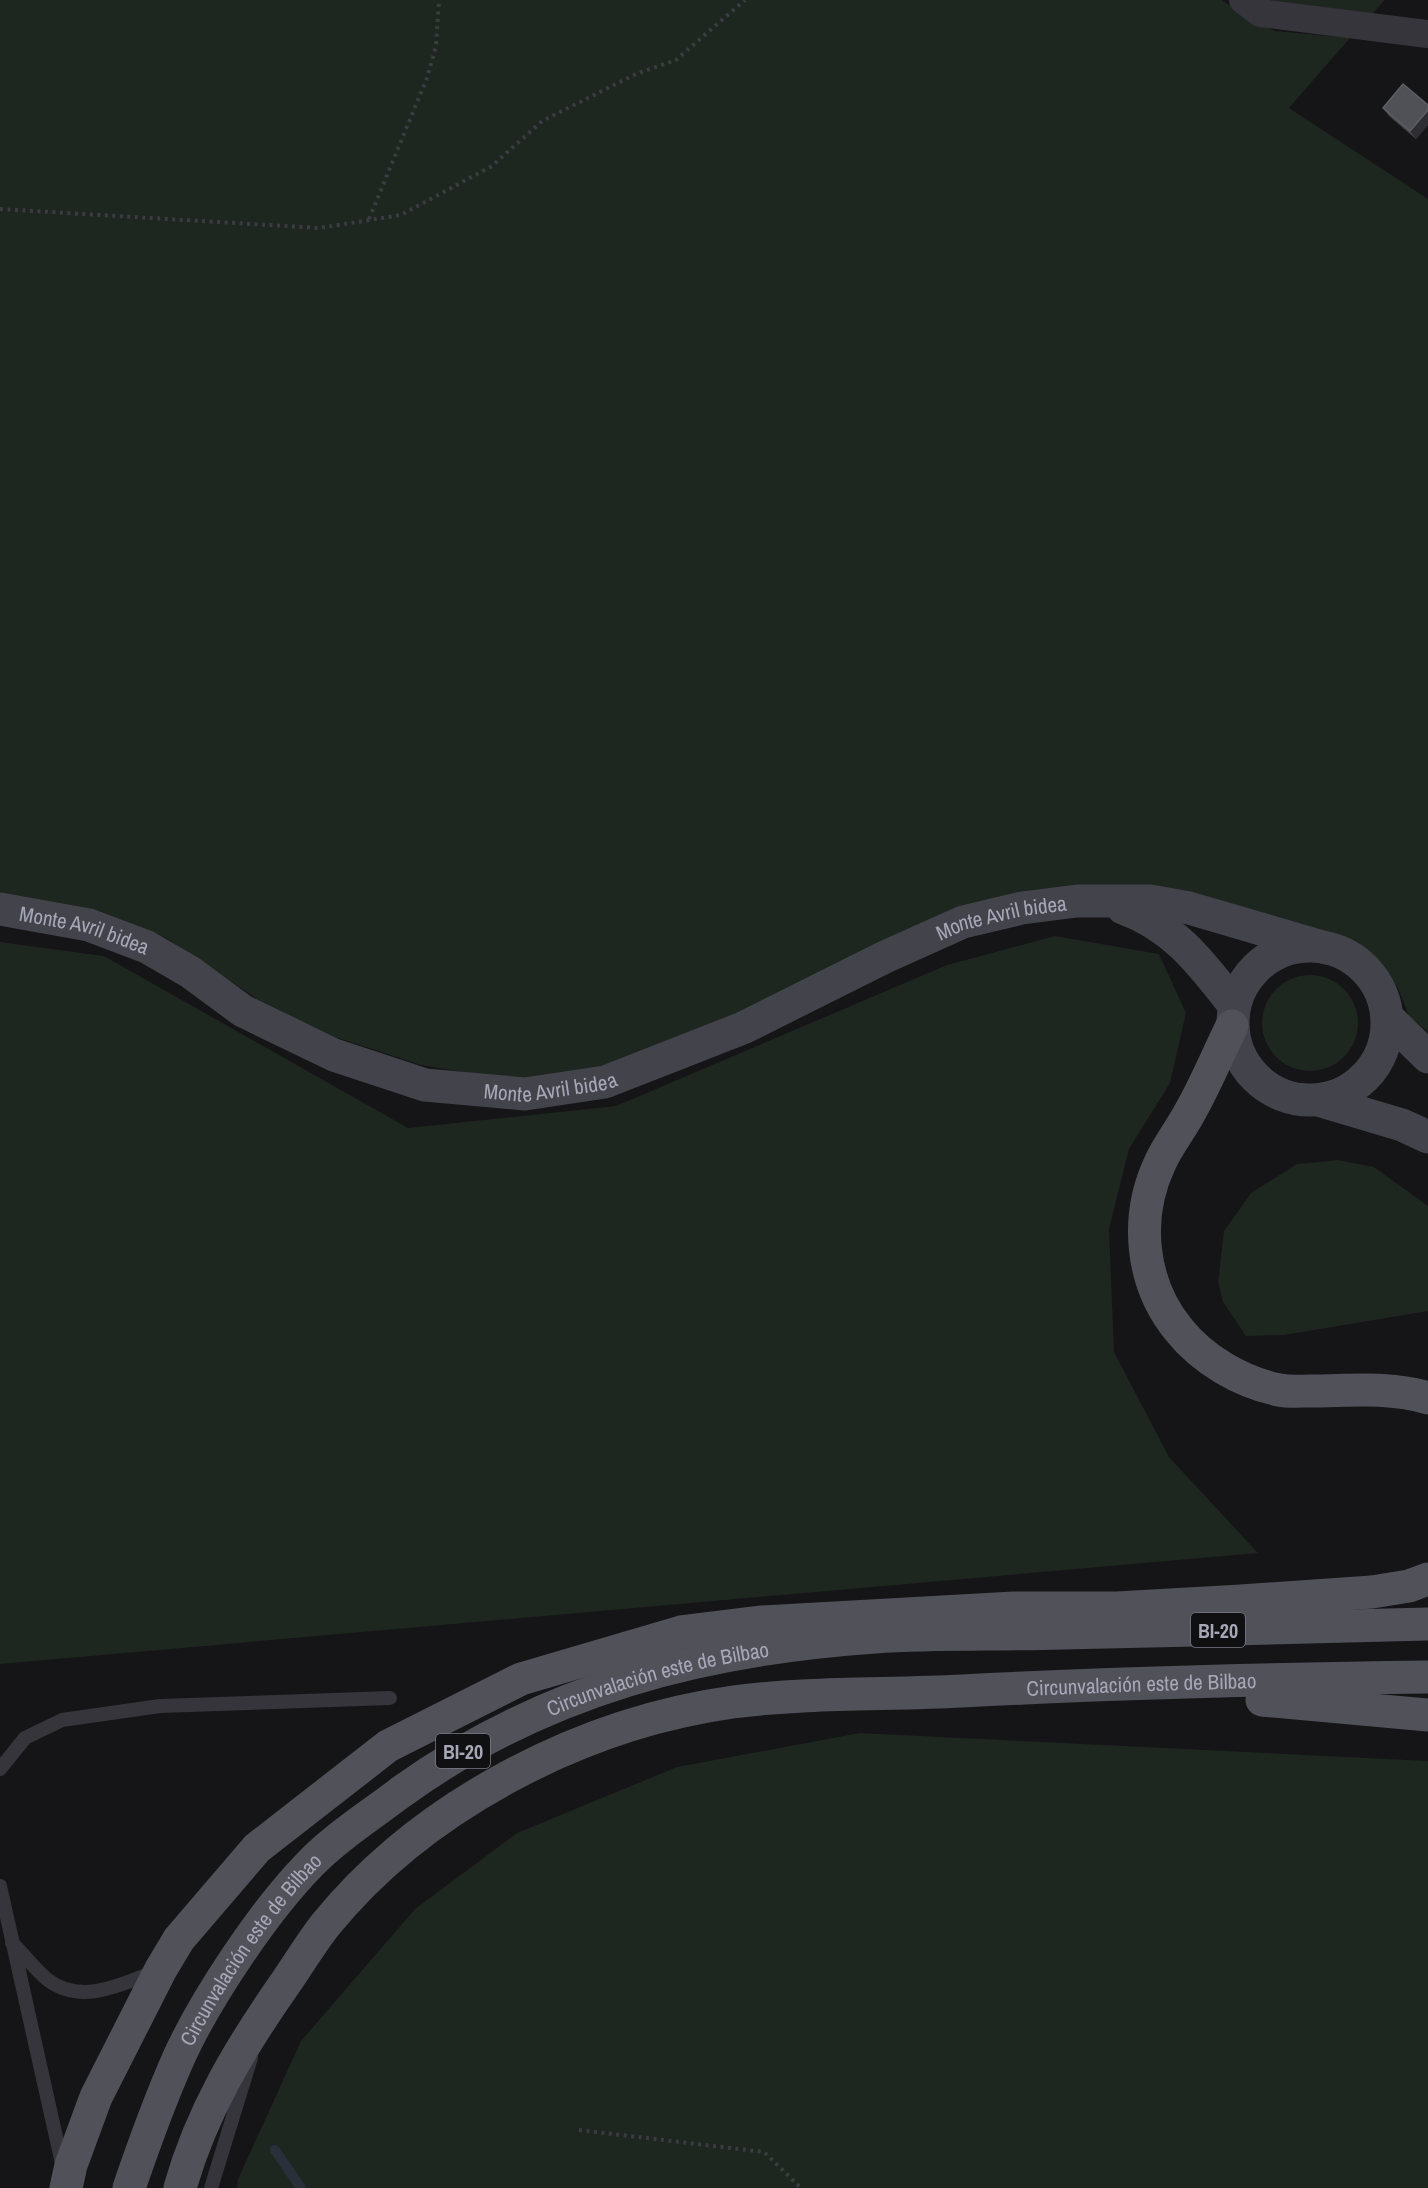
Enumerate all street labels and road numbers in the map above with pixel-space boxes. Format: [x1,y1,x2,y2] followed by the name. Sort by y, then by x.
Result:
[931,888,1069,947] street label: Monte Avril bidea
[17,898,154,961] street label: Monte Avril bidea
[483,1064,622,1109] street label: Monte Avril bidea
[1191,1613,1245,1647] road number: BI-20
[542,1634,771,1723] street label: Circunvalación este de Bilbao
[1026,1666,1257,1702] street label: Circunvalación este de Bilbao
[436,1734,490,1768] road number: BI-20
[172,1846,328,2050] street label: Circunvalación este de Bilbao

